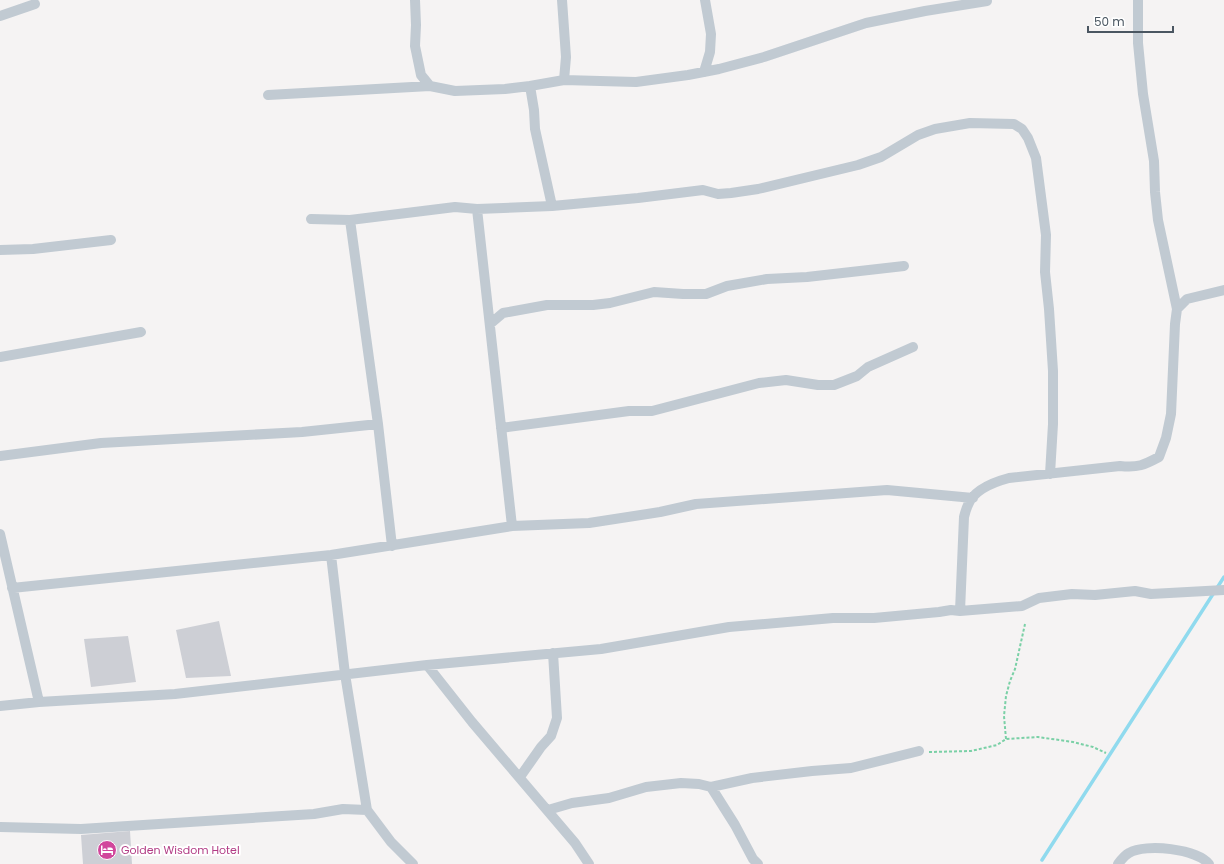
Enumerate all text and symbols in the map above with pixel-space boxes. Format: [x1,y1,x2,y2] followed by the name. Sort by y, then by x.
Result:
[1088,8,1173,34] scale bar
[1094,13,1125,30] text: 50 m
[96,839,118,861] hotel icon: Golden Wisdom Hotel
[121,842,240,858] place label: Golden Wisdom Hotel

